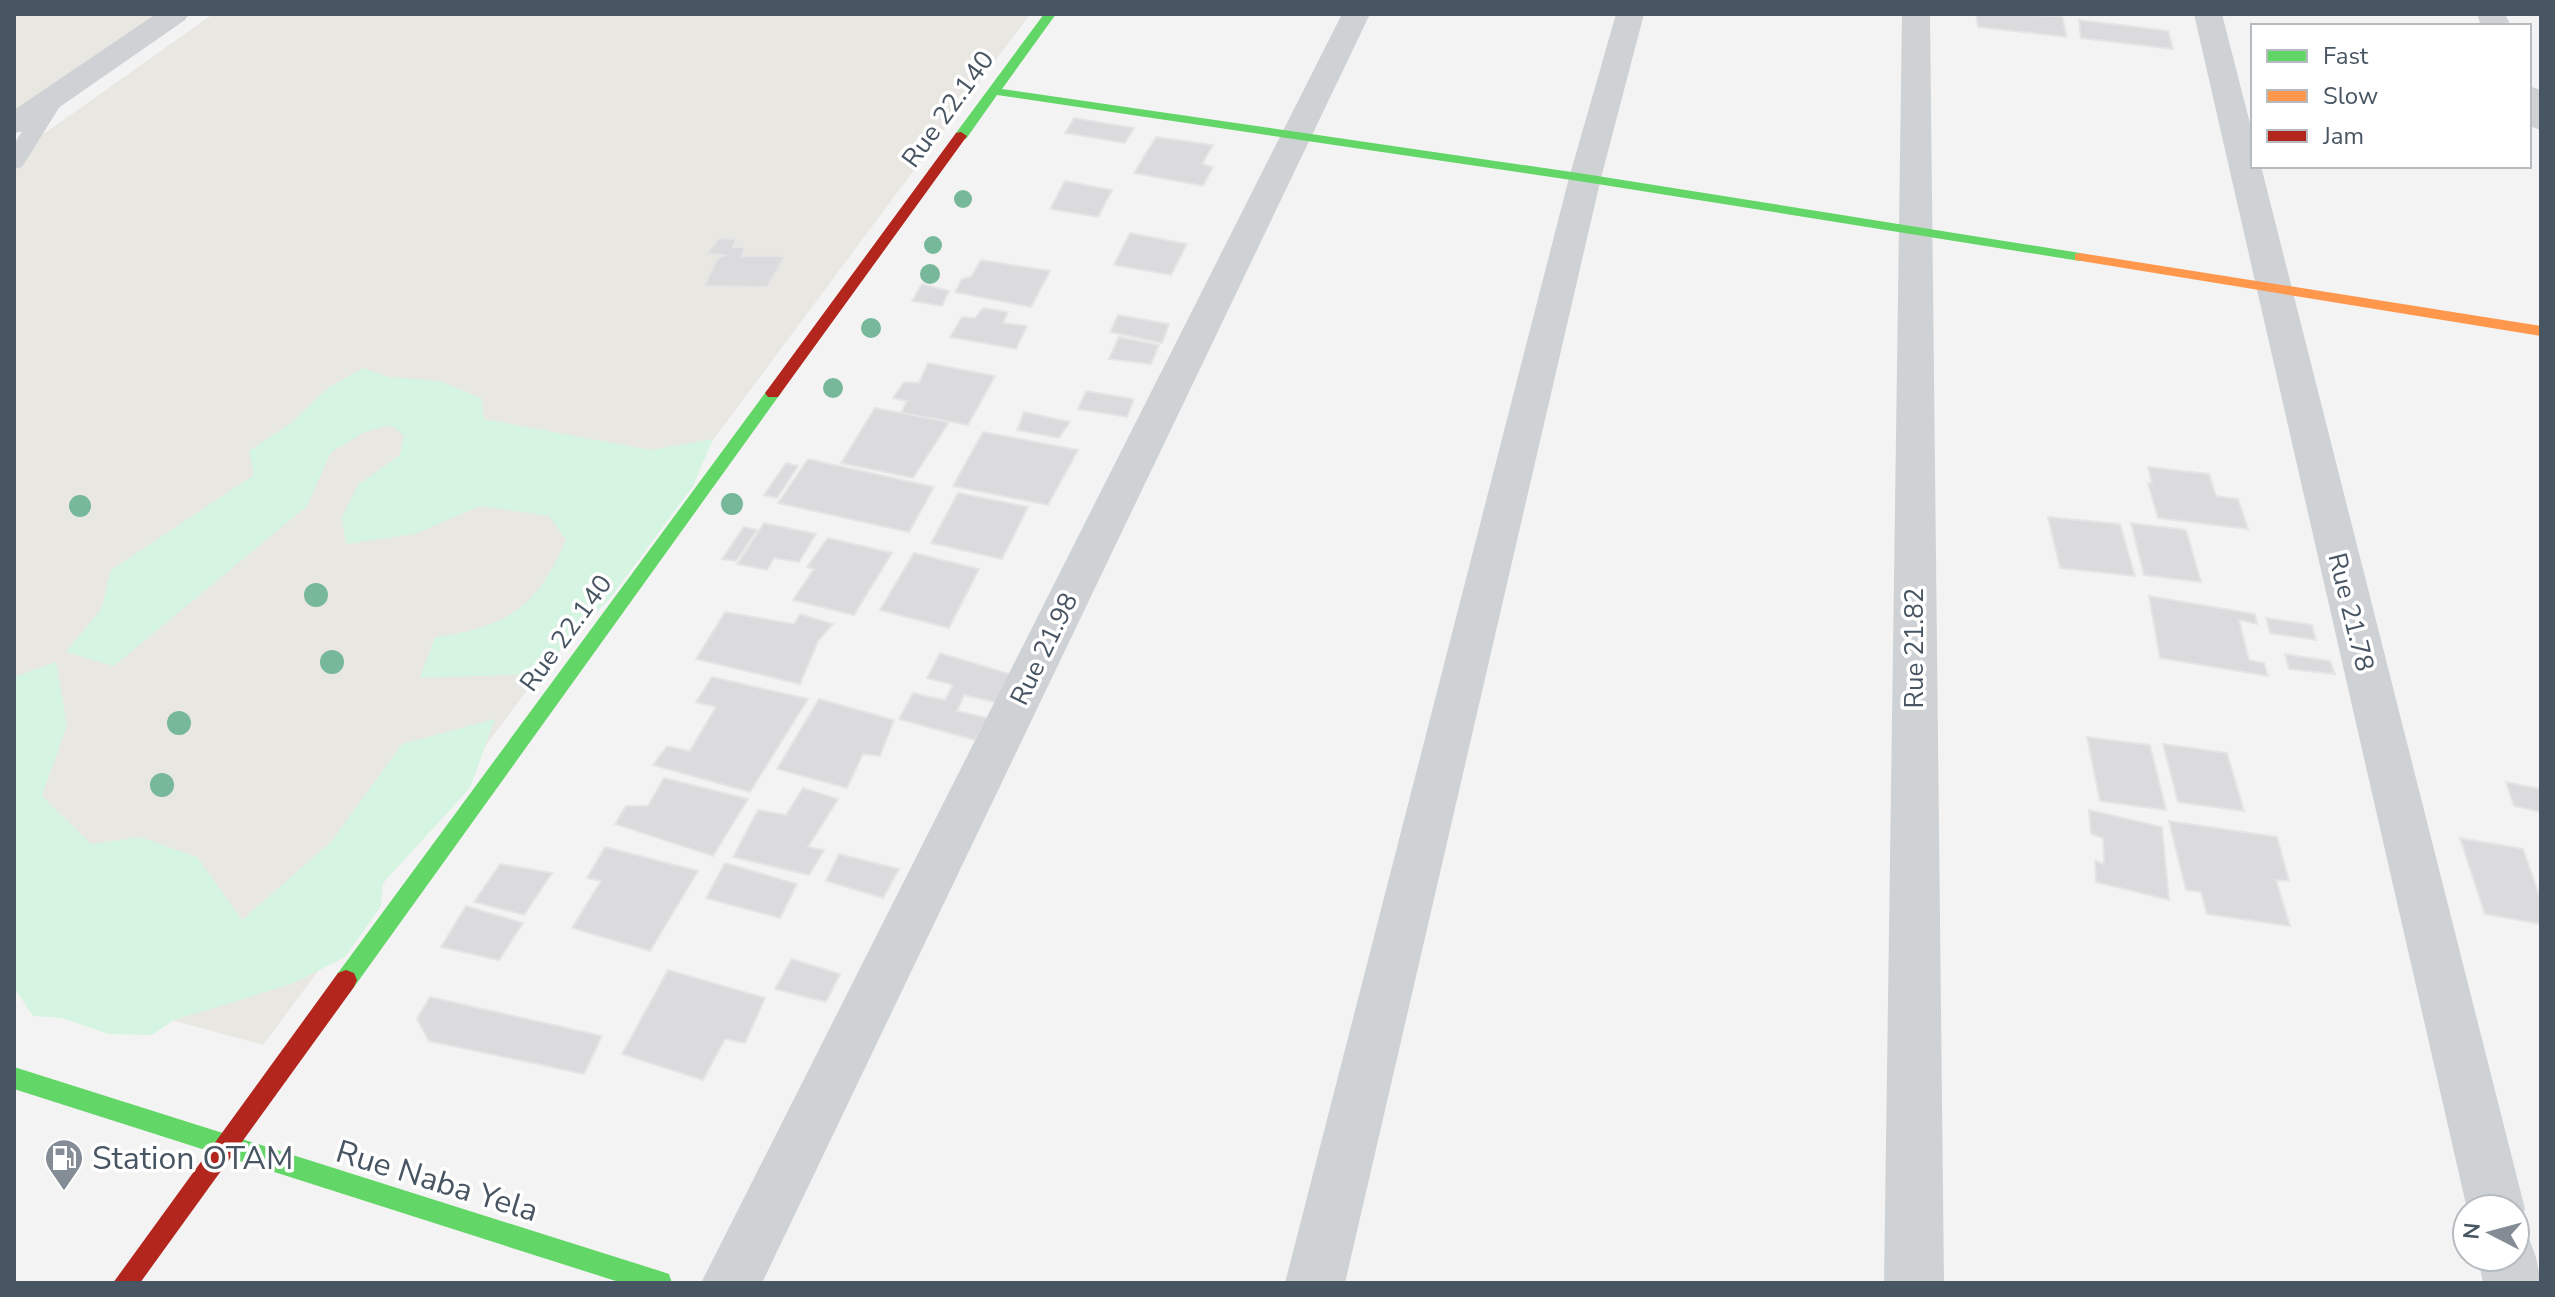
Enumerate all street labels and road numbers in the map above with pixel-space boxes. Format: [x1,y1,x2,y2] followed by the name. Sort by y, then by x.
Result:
[894,44,1002,174] street label: Rue 22.140
[2319,549,2383,675] street label: Rue 21.78
[512,568,620,698] street label: Rue 22.140
[1002,587,1086,711] street label: Rue 21.98
[1897,588,1932,708] street label: Rue 21.82
[331,1130,543,1232] street label: Rue Naba Yela

